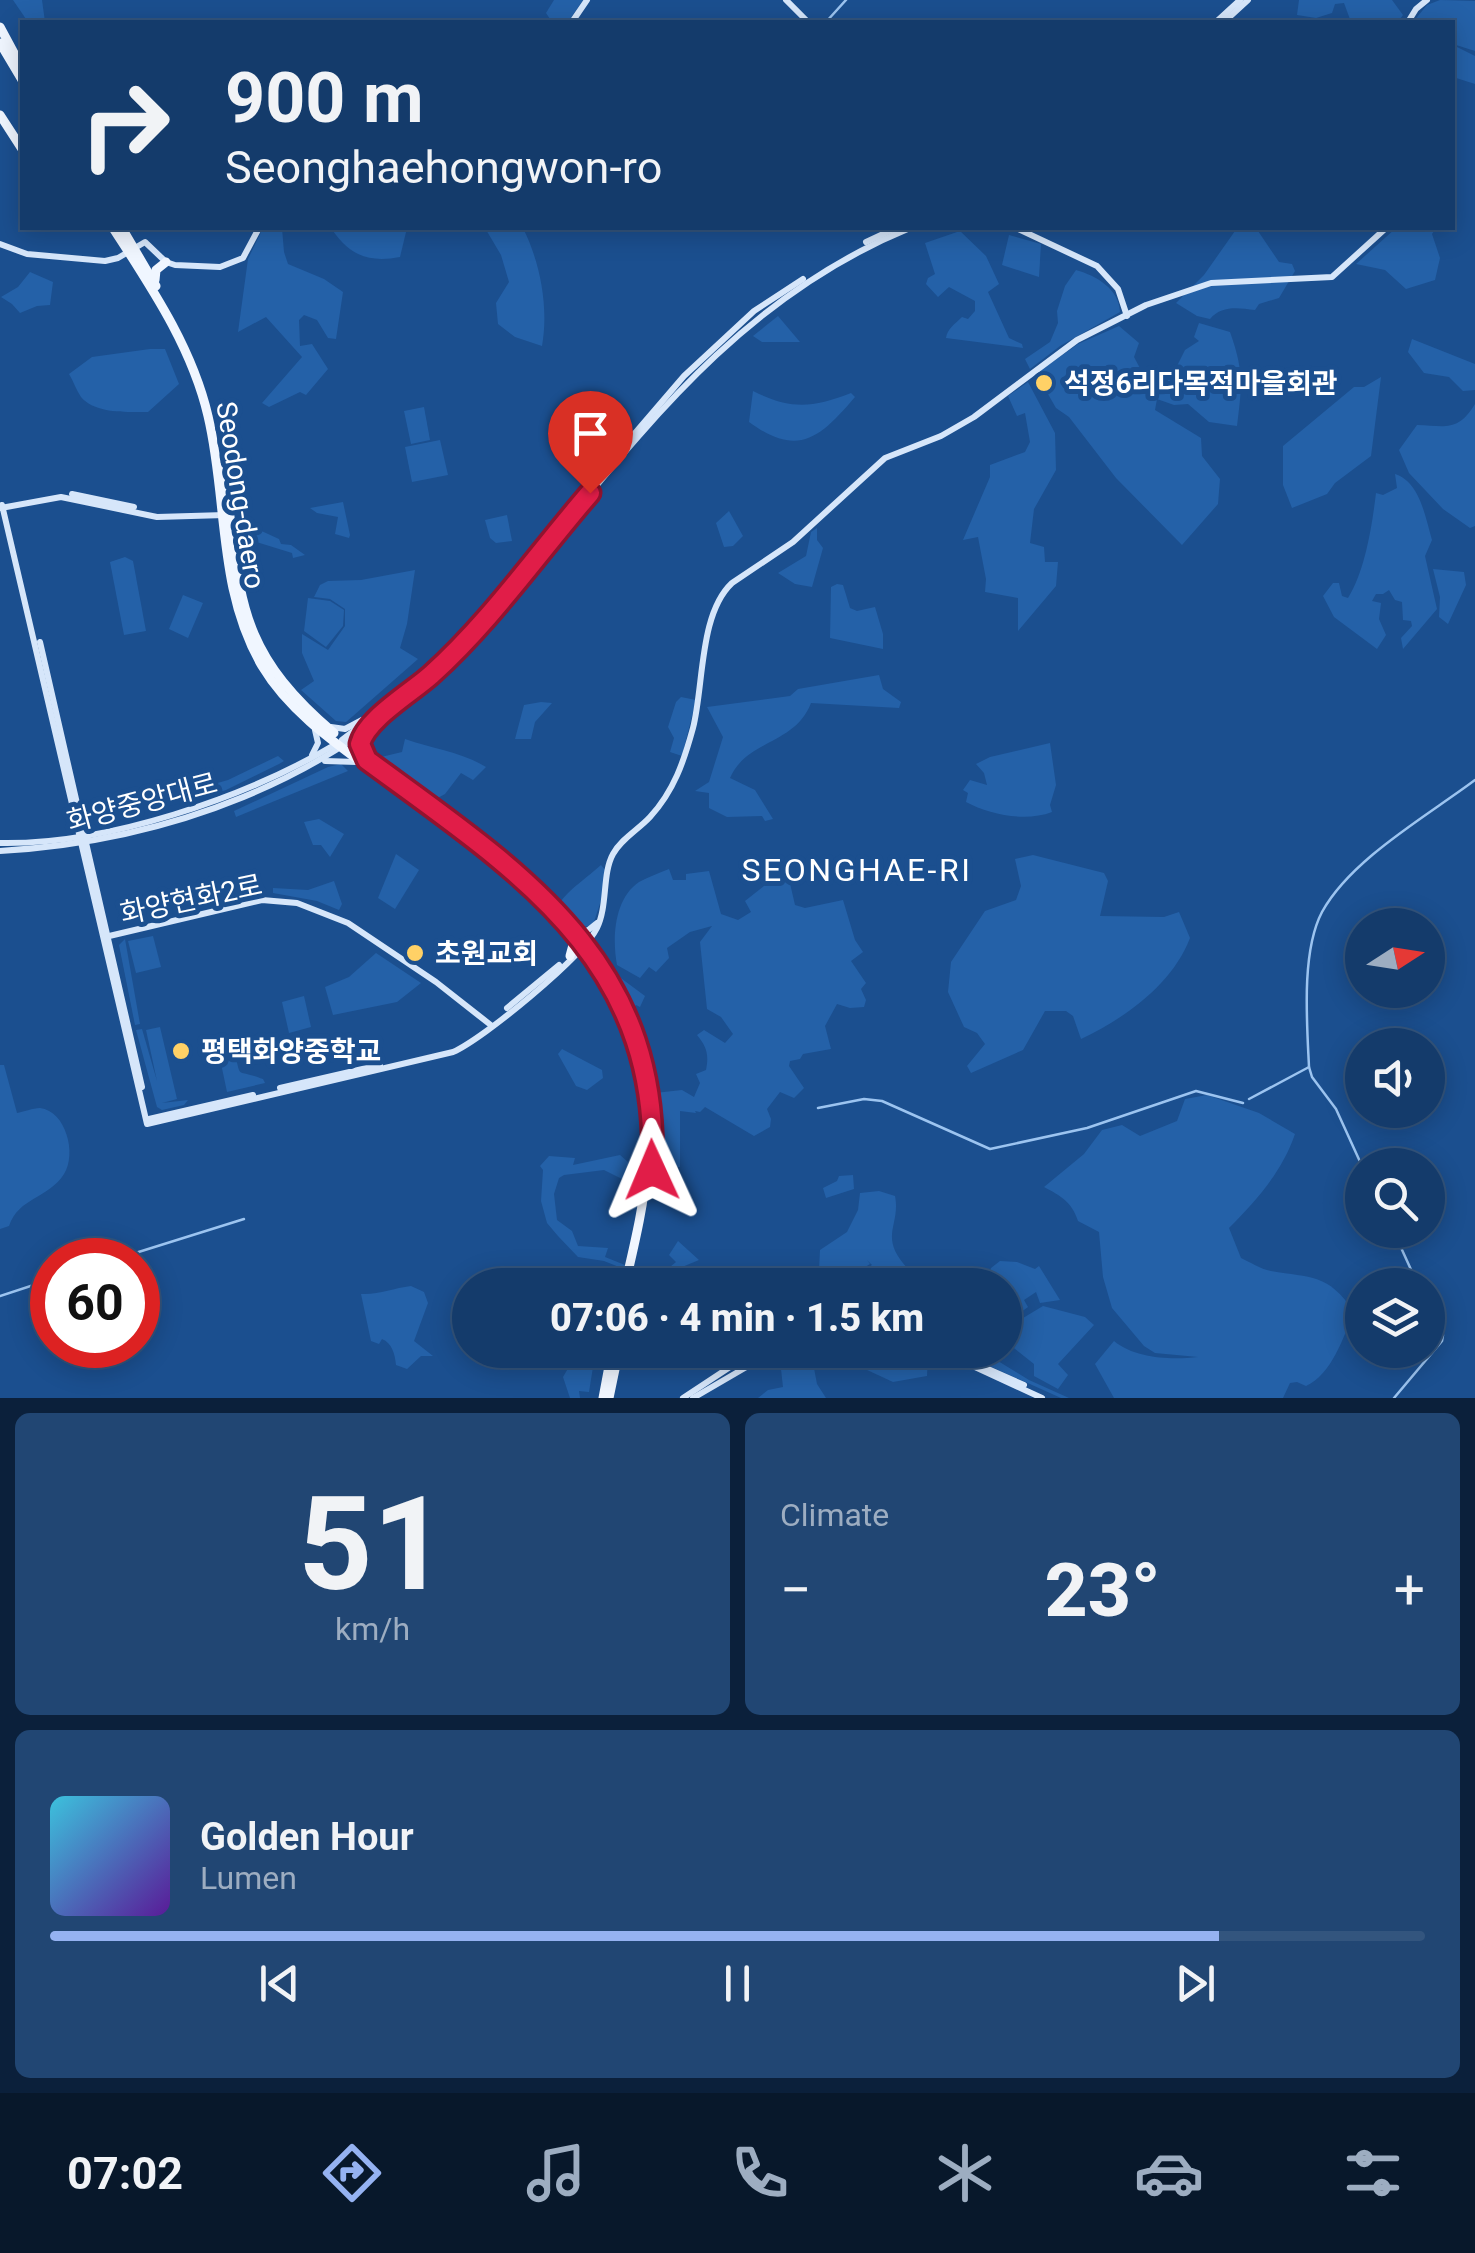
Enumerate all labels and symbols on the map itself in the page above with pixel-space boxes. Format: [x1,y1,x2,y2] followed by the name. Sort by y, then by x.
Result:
[1064,367,1338,400] place label: 석정6리다목적마을회관
[1033,372,1055,394] marker: 석정6리다목적마을회관
[548,391,633,494] pin
[209,399,272,591] street label: Seodong-daero
[63,767,221,838] street label: 화양중앙대로
[742,851,972,889] district label: SEONGHAE-RI
[117,868,265,931] street label: 화양현화2로
[1345,908,1445,1008] north arrow
[435,937,538,970] place label: 초원교회
[404,942,426,964] marker: 초원교회
[201,1035,381,1068] place label: 평택화양중학교
[170,1040,192,1062] marker: 평택화양중학교
[600,1118,704,1222] position arrow
[30,1238,160,1368] speed limit sign: 60

